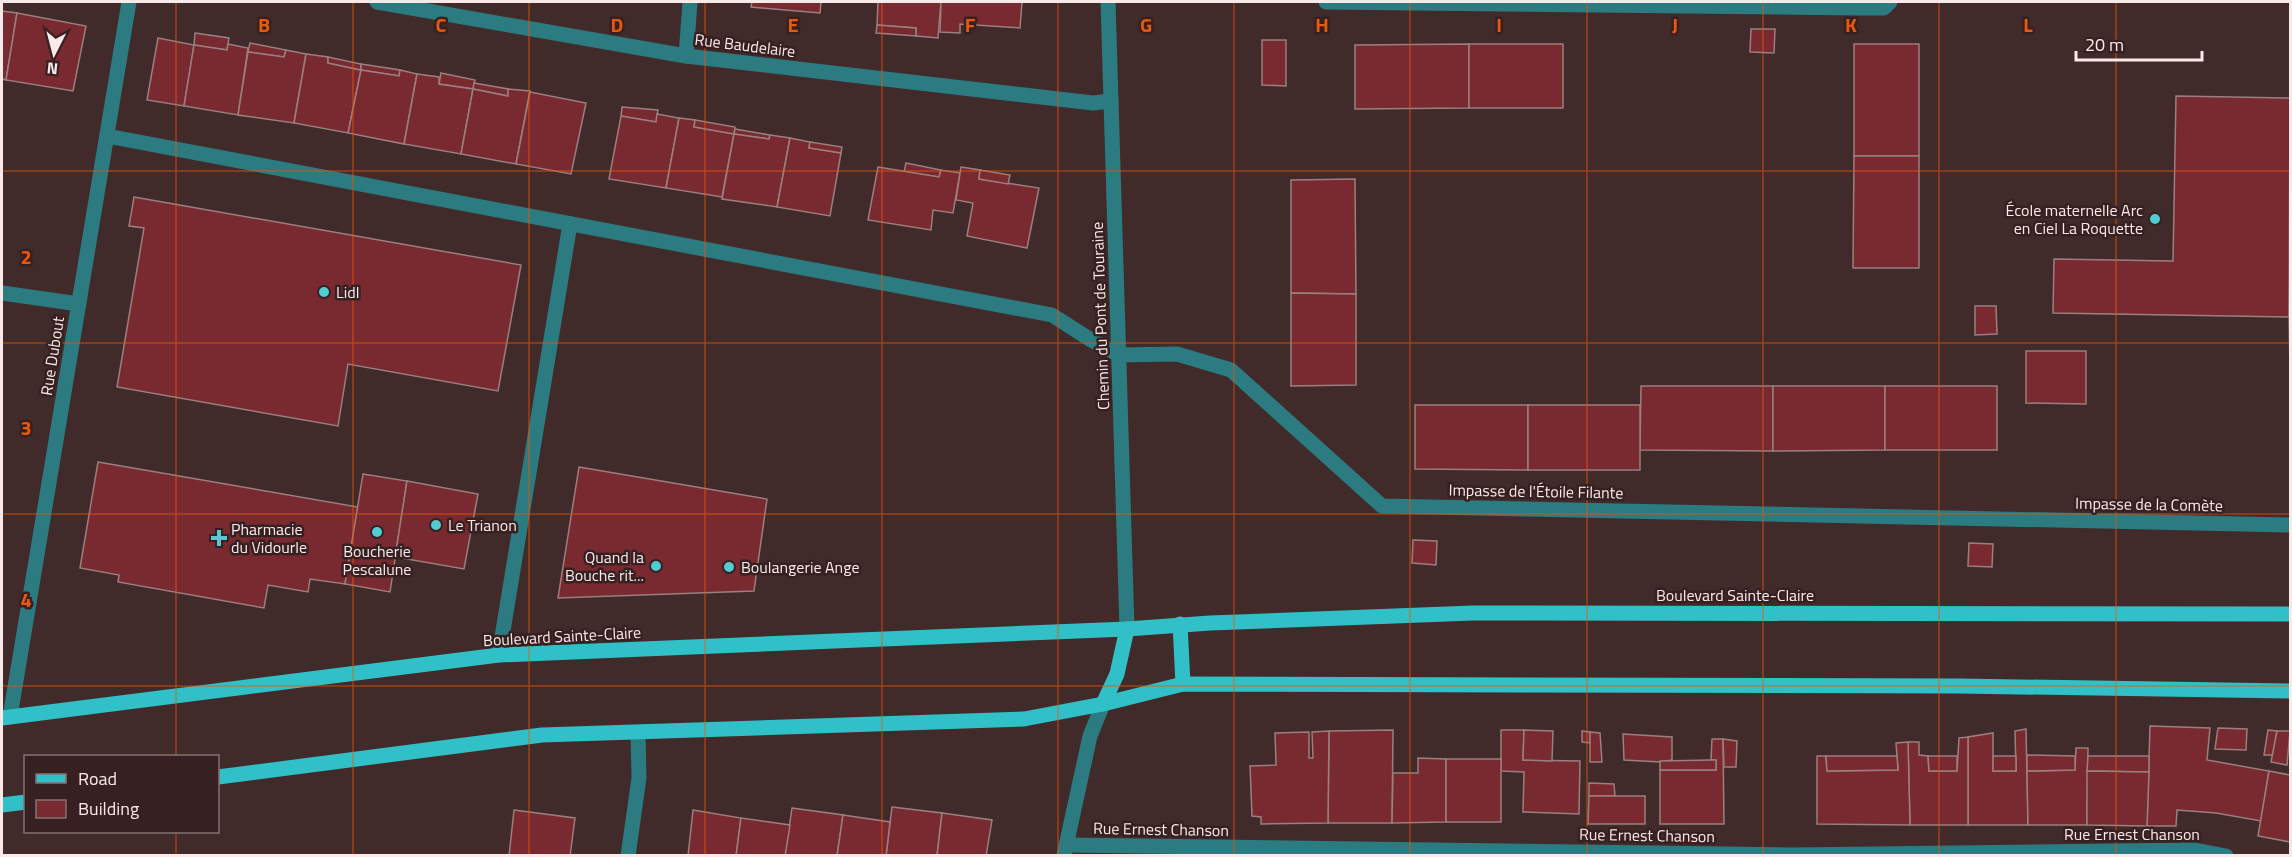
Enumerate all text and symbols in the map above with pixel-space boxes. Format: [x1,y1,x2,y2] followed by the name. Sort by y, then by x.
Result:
[258,9,270,40] text: B
[436,9,447,40] text: C
[611,9,623,40] text: D
[787,9,799,40] text: E
[965,9,976,40] text: F
[1140,9,1152,40] text: G
[1315,9,1329,40] text: H
[1496,9,1502,40] text: I
[1672,9,1678,40] text: J
[1845,9,1857,40] text: K
[2023,9,2033,40] text: L
[24,24,84,84] north arrow
[2076,24,2202,62] scale bar
[693,27,797,63] street label: Rue Baudelaire
[2085,31,2124,58] text: 20 m
[46,56,59,81] text: N
[2005,198,2143,240] place label: École maternelle Arc en Ciel La Roquette
[2148,212,2162,226] marker: École maternelle Arc en Ciel La Roquette
[1085,222,1115,410] street label: Chemin du Pont de Touraine
[20,241,32,272] text: 2
[336,280,359,304] place label: Lidl
[317,285,331,299] marker: Lidl
[34,314,70,397] street label: Rue Dubout
[20,412,32,443] text: 3
[1448,477,1624,505] street label: Impasse de l'Étoile Filante
[2075,491,2223,517] street label: Impasse de la Comète
[448,513,517,537] place label: Le Trianon
[231,517,307,559] place label: Pharmacie du Vidourle
[429,518,443,532] marker: Le Trianon
[370,525,384,539] marker: Boucherie Pescalune
[212,531,226,545] marker: Pharmacie du Vidourle
[343,539,411,581] place label: Boucherie Pescalune
[565,545,644,587] place label: Quand la Bouche rit...
[741,555,859,579] place label: Boulangerie Ange
[649,559,663,573] marker: Quand la Bouche rit...
[722,560,736,574] marker: Boulangerie Ange
[1656,583,1814,607] street label: Boulevard Sainte-Claire
[20,584,32,615] text: 4
[482,620,642,652] street label: Boulevard Sainte-Claire
[24,755,219,833] legend
[78,765,117,792] text: Road
[78,795,139,822] text: Building
[1093,816,1229,842] street label: Rue Ernest Chanson
[1579,822,1715,848] street label: Rue Ernest Chanson
[2064,822,2200,846] street label: Rue Ernest Chanson

